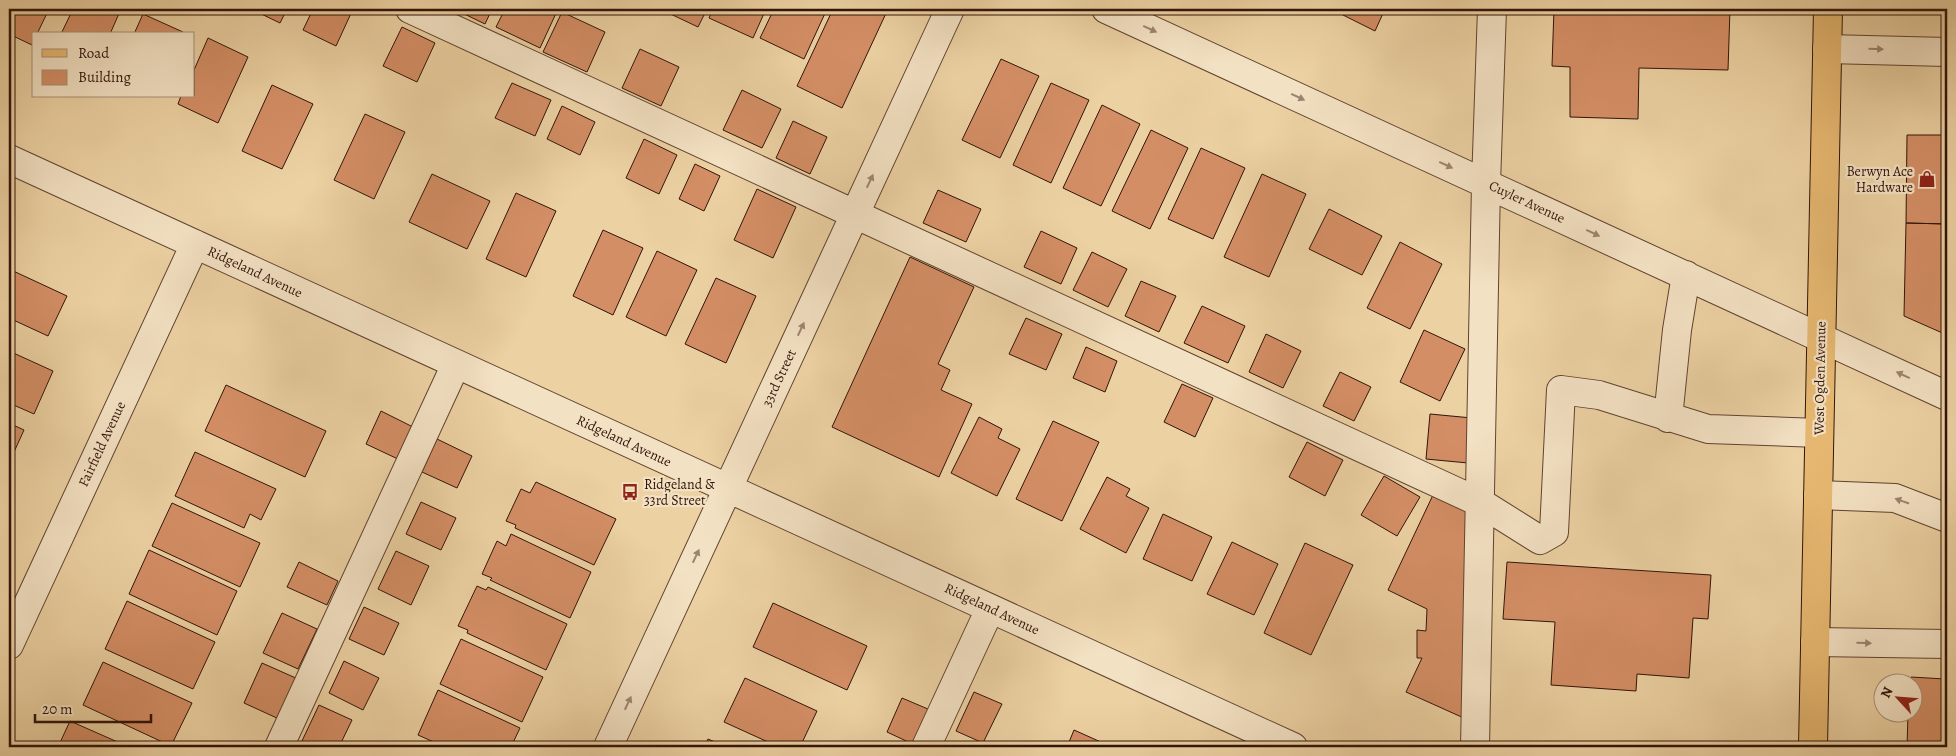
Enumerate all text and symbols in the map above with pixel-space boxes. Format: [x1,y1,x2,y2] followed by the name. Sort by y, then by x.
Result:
[1143,25,1157,33] one-way arrow
[32,32,195,98] legend
[78,43,110,63] text: Road
[1868,45,1884,53] one-way arrow
[78,67,131,87] text: Building
[1291,93,1305,101] one-way arrow
[1438,161,1453,169] one-way arrow
[1846,162,1913,197] place label: Berwyn Ace Hardware
[1917,169,1937,189] shop icon: Berwyn Ace Hardware
[866,174,874,188] one-way arrow
[1486,176,1568,228] street label: Cuyler Avenue
[1586,229,1600,237] one-way arrow
[204,242,306,302] street label: Ridgeland Avenue
[1809,321,1830,436] street label: West Ogden Avenue
[798,322,806,336] one-way arrow
[757,346,801,410] street label: 33rd Street
[1896,371,1910,379] one-way arrow
[74,398,130,490] street label: Fairfield Avenue
[573,411,675,471] street label: Ridgeland Avenue
[644,475,715,510] place label: Ridgeland & 33rd Street
[620,482,640,502] bus stop icon: Ridgeland & 33rd Street
[1894,496,1909,504] one-way arrow
[692,548,701,563] one-way arrow
[941,579,1043,639] street label: Ridgeland Avenue
[1856,639,1872,647] one-way arrow
[1874,674,1924,724] north arrow
[1876,684,1898,701] text: N
[35,691,151,723] scale bar
[624,696,632,710] one-way arrow
[42,699,73,719] text: 20 m

